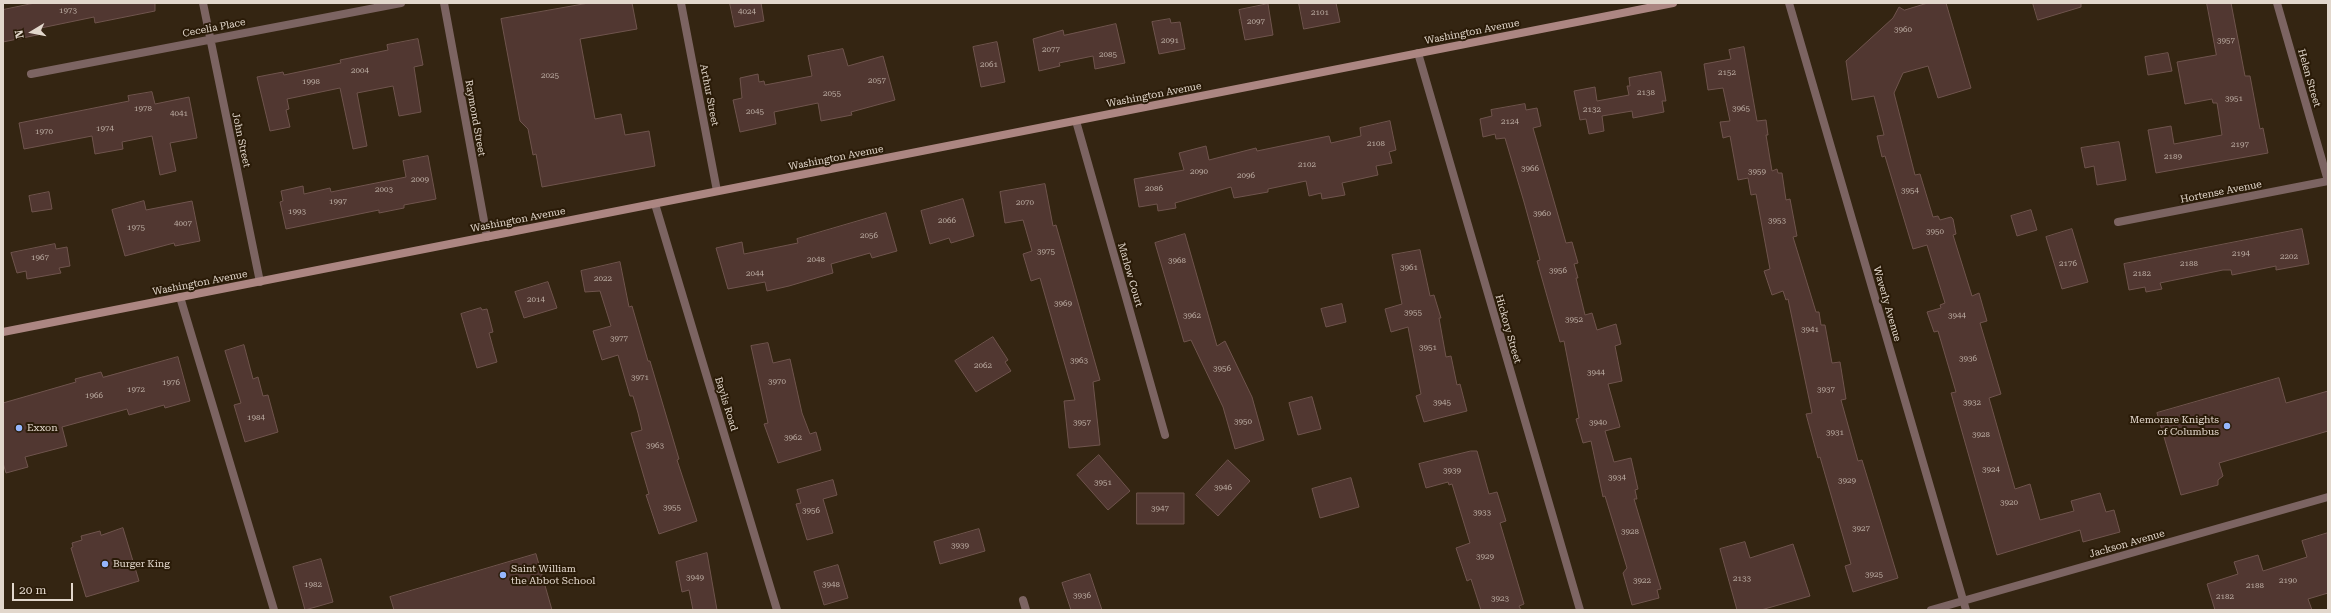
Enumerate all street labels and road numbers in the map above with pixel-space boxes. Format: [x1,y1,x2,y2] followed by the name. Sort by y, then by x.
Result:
[182,16,246,40] street label: Cecelia Place
[1424,17,1520,47] street label: Washington Avenue
[2295,48,2323,108] street label: Helen Street
[697,63,721,127] street label: Arthur Street
[462,79,488,157] street label: Raymond Street
[1106,80,1202,110] street label: Washington Avenue
[229,111,253,169] street label: John Street
[788,143,884,173] street label: Washington Avenue
[2179,178,2263,206] street label: Hortense Avenue
[470,205,566,235] street label: Washington Avenue
[1115,241,1145,309] street label: Marlow Court
[1871,265,1903,343] street label: Waverly Avenue
[152,268,248,298] street label: Washington Avenue
[1492,293,1524,365] street label: Hickory Street
[712,376,740,432] street label: Baylis Road
[2088,527,2166,561] street label: Jackson Avenue

